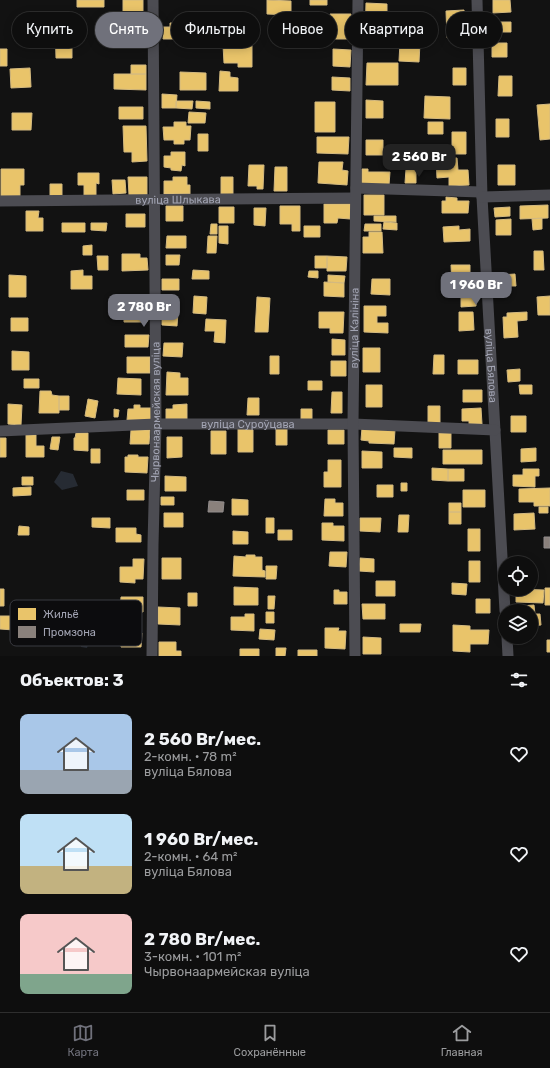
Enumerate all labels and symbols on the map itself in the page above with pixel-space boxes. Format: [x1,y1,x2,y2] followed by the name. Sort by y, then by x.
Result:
[378,144,460,178] pin: 2 560 Br
[135,193,221,207] street label: вуліца Шлыкава
[435,272,517,306] pin: 1 960 Br
[348,288,362,369] street label: вуліца Калініна
[103,294,185,328] pin: 2 780 Br
[482,328,499,403] street label: вуліца Бялова
[149,342,163,482] street label: Чырвонаармейская вуліца
[201,418,295,431] street label: вуліца Суроўцава
[10,600,142,646] legend
[43,608,79,621] text: Жильё
[43,626,96,639] text: Промзона

